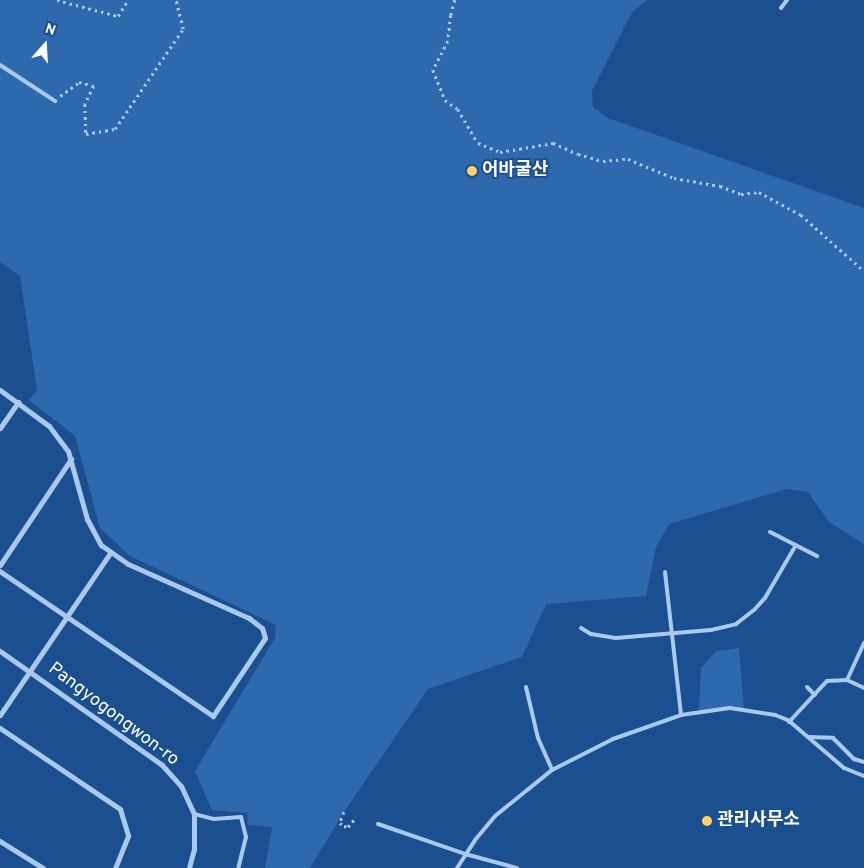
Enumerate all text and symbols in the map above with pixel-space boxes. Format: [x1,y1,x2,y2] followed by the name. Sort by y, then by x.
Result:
[20,20,70,70] north arrow
[43,21,58,40] text: N
[482,160,548,182] place label: 어바굴산
[466,165,478,177] marker: 어바굴산
[43,659,183,771] street label: Pangyogongwon-ro
[717,810,800,832] place label: 관리사무소
[701,815,713,827] marker: 관리사무소

